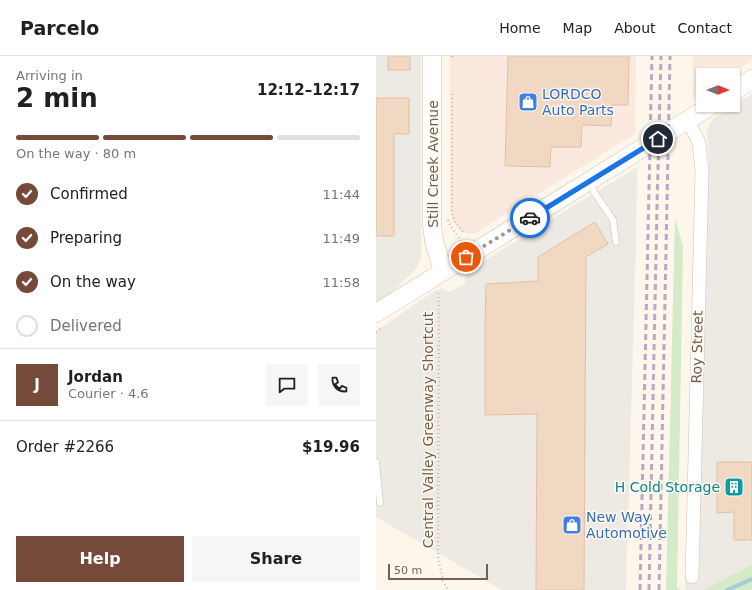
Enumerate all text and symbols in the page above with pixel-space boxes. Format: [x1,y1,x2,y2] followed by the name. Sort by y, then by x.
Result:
[20,17,99,39] text: Parcelo
[499,20,541,36] text: Home
[563,20,592,36] text: Map
[614,20,656,36] text: About
[678,20,732,36] text: Contact
[16,68,83,83] text: Arriving in
[696,68,740,112] north arrow
[696,68,740,112] map controls
[257,81,360,99] text: 12:12–12:17
[16,83,98,113] text: 2 min
[542,86,614,118] place label: LORDCO Auto Parts
[517,91,539,113] shop icon: LORDCO Auto Parts
[425,100,441,228] street label: Still Creek Avenue
[641,122,675,156] pin
[647,128,669,150] icon: home
[16,146,136,161] text: On the way · 80 m
[16,183,38,205] icon: check
[50,185,128,203] text: Confirmed
[323,187,360,202] text: 11:44
[510,198,550,238] courier
[519,207,541,229] icon: car
[16,227,38,249] icon: check
[50,229,122,247] text: Preparing
[323,231,360,246] text: 11:49
[449,240,483,274] pin
[455,246,477,268] icon: bag
[16,271,38,293] icon: check
[50,273,136,291] text: On the way
[323,275,360,290] text: 11:58
[688,310,706,384] street label: Roy Street
[420,311,436,548] street label: Central Valley Greenway Shortcut
[50,317,122,335] text: Delivered
[266,364,308,406] button: chat
[318,364,360,406] button: phone
[68,368,123,386] text: Jordan
[34,376,40,394] text: J
[68,386,149,401] text: Courier · 4.6
[16,438,114,456] text: Order #2266
[302,438,360,456] text: $19.96
[723,476,745,498] building icon: H Cold Storage
[615,479,720,495] place label: H Cold Storage
[586,509,667,541] place label: New Way Automotive
[561,514,583,536] shop icon: New Way Automotive
[16,536,184,582] button: Help
[192,536,360,582] button: Share
[388,562,488,581] scale bar
[394,564,422,577] text: 50 m

